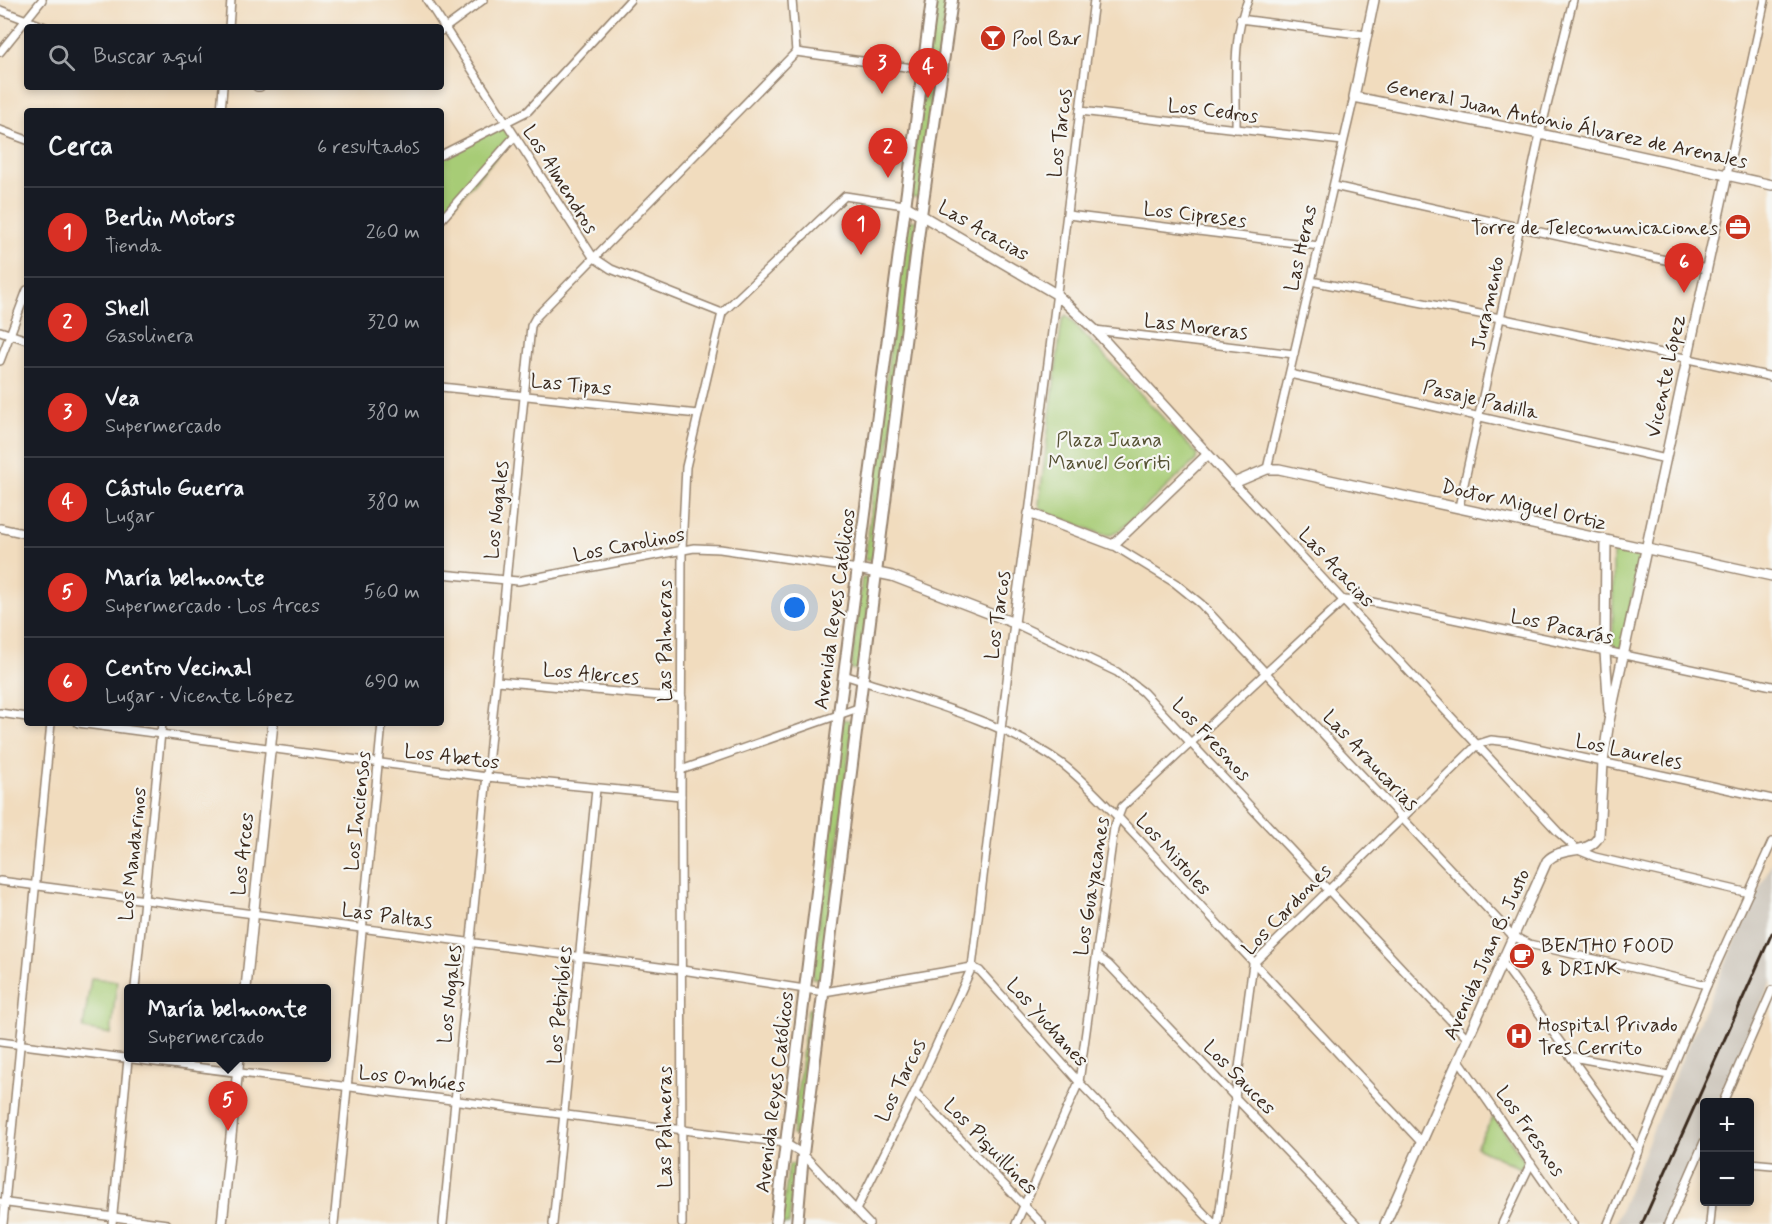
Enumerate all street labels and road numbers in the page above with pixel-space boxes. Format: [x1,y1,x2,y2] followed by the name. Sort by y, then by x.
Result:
[1384,73,1750,176] street label: General Juan Antonio Álvarez de Arenales
[1042,87,1079,179] street label: Los Tarcos
[1166,93,1260,130] street label: Los Cedros
[516,120,604,240] street label: Los Almendros
[933,194,1034,268] street label: Las Acacias
[1142,196,1248,235] street label: Los Cipreses
[1278,202,1325,294] street label: Las Heras
[1465,254,1512,353] street label: Juramento
[1142,308,1249,347] street label: Las Moreras
[1640,312,1693,440] street label: Vicente López
[529,368,613,403] street label: Las Tipas
[1420,374,1542,427] street label: Pasaje Padilla
[479,459,516,561] street label: Los Nogales
[1438,473,1609,539] street label: Doctor Miguel Ortiz
[808,507,863,711] street label: Avenida Reyes Católicos
[571,521,687,570] street label: Los Carolinos
[1292,522,1380,614] street label: Las Acacias
[979,569,1018,661] street label: Los Tarcos
[652,580,679,702] street label: Las Palmeras
[1508,603,1616,652] street label: Los Pacarás
[542,657,640,692] street label: Los Alerces
[1165,692,1257,788] street label: Los Fresnos
[1316,704,1424,818] street label: Las Araucarias
[1573,728,1685,777] street label: Los Laureles
[403,738,501,777] street label: Los Abetos
[339,750,378,872] street label: Los Inciensos
[113,786,154,922] street label: Los Mandarinos
[1129,808,1217,902] street label: Los Mistoles
[226,811,261,897] street label: Los Arces
[1068,815,1117,958] street label: Los Guayacanes
[1236,858,1338,962] street label: Los Cardones
[1437,865,1537,1045] street label: Avenida Juan B. Justo
[340,897,434,936] street label: Las Paltas
[432,943,469,1045] street label: Los Nogales
[542,945,579,1066] street label: Los Petiribíes
[1000,973,1094,1073] street label: Los Yuchanes
[750,990,801,1194] street label: Avenida Reyes Católicos
[870,1034,933,1127] street label: Los Tarcos
[1197,1035,1281,1121] street label: Los Sauces
[357,1060,467,1099] street label: Los Ombúes
[652,1066,679,1188] street label: Las Palmeras
[1489,1081,1571,1183] street label: Los Fresnos
[937,1093,1043,1201] street label: Los Piquillines

